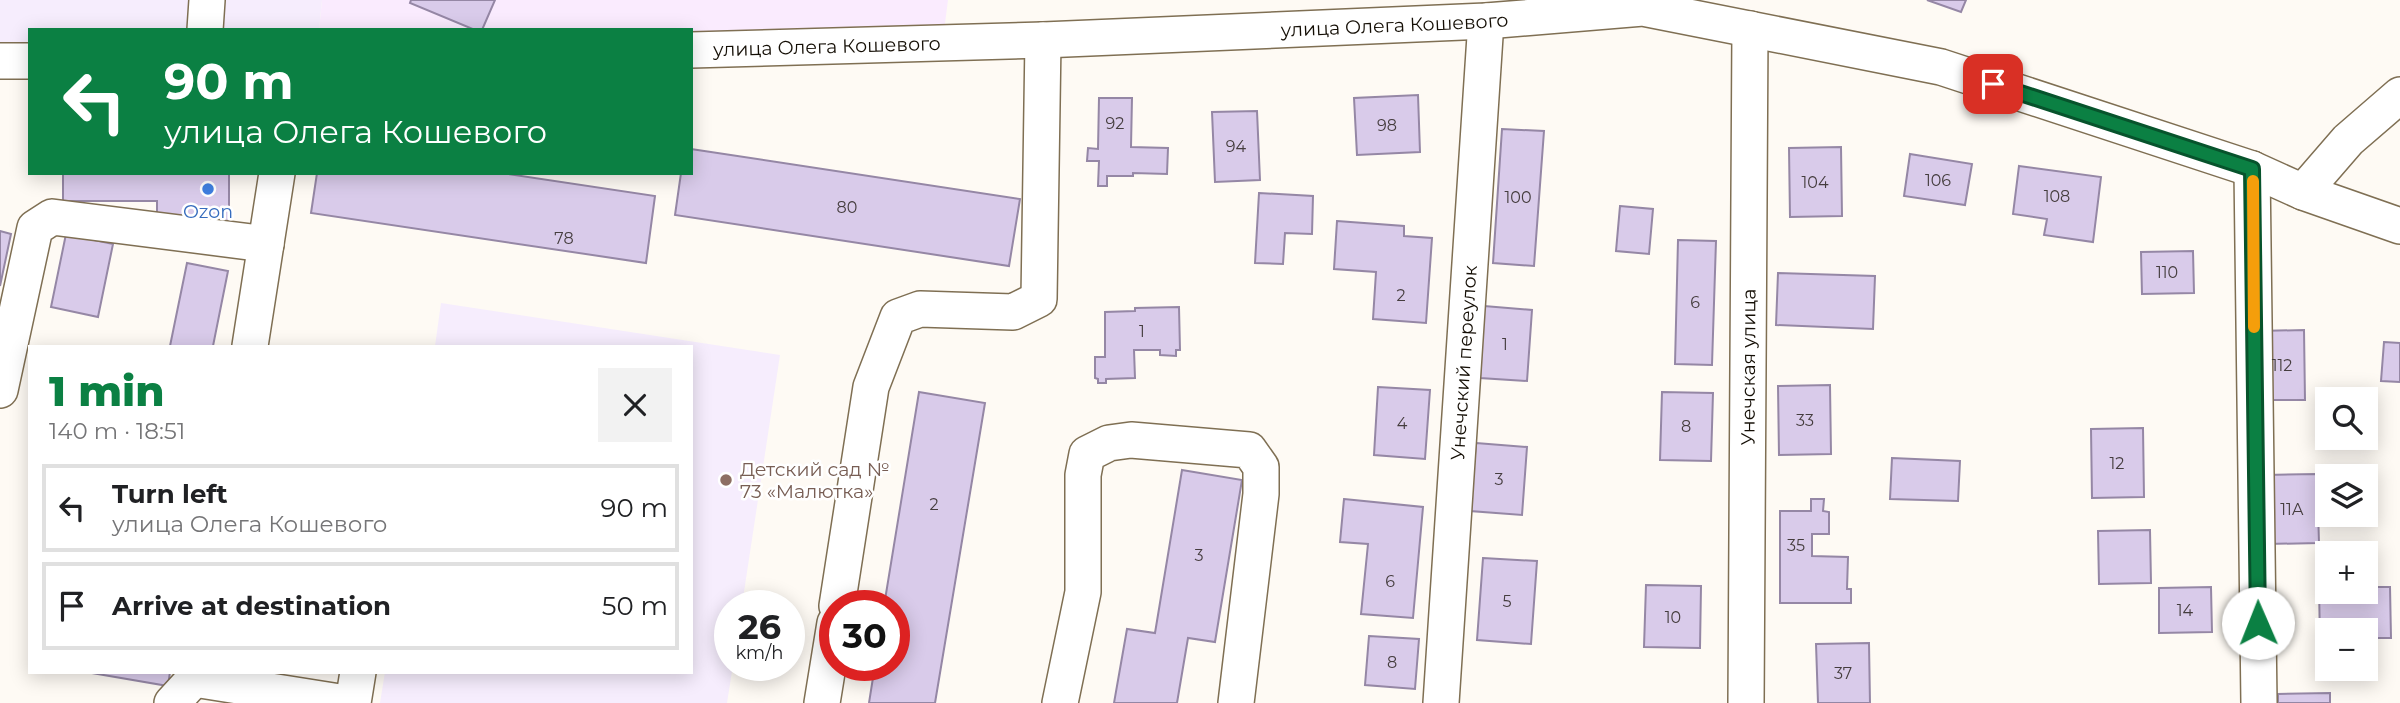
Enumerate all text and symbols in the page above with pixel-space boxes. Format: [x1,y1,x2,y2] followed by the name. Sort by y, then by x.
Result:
[1279,8,1509,41] street label: улица Олега Кошевого
[712,31,941,61] street label: улица Олега Кошевого
[164,52,294,111] text: 90 m
[1963,54,2023,114] pin
[49,56,140,147] icon: left
[1974,65,2012,103] icon: arrive
[164,112,547,151] text: улица Олега Кошевого
[1106,114,1124,133] house number: 92
[1377,116,1397,135] house number: 98
[1226,137,1247,156] house number: 94
[1925,171,1951,190] house number: 106
[1802,173,1829,192] house number: 104
[200,181,216,197] marker: Ozon
[2044,187,2070,206] house number: 108
[1505,188,1531,207] house number: 100
[837,198,857,217] house number: 80
[183,200,233,223] place label: Ozon
[554,229,574,248] house number: 78
[2156,263,2178,282] house number: 110
[1446,264,1481,461] street label: Унечский переулок
[1396,286,1406,305] house number: 2
[1736,289,1760,445] street label: Унечская улица
[1690,293,1700,312] house number: 6
[1139,322,1145,341] house number: 1
[1502,335,1508,354] house number: 1
[2272,356,2292,375] house number: 112
[49,365,165,417] text: 1 min
[598,368,672,442] button: close
[2315,387,2378,681] map controls
[2315,387,2378,450] button: search
[1796,411,1814,430] house number: 33
[1397,414,1408,433] house number: 4
[49,417,185,445] text: 140 m · 18:51
[1681,417,1691,436] house number: 8
[2110,454,2124,473] house number: 12
[740,458,889,503] place label: Детский сад № 73 «Малютка»
[2315,464,2378,527] button: layers
[1494,470,1504,489] house number: 3
[718,472,734,488] marker: Детский сад № 73 «Малютка»
[112,478,228,510] text: Turn left
[53,489,91,527] icon: left
[601,492,668,524] text: 90 m
[929,495,939,514] house number: 2
[2280,500,2304,519] house number: 11А
[112,510,387,538] text: улица Олега Кошевого
[1787,536,1805,555] house number: 35
[2315,541,2378,604] button: +
[1194,546,1204,565] house number: 3
[1385,572,1395,591] house number: 6
[2221,586,2295,660] position arrow
[53,587,91,625] icon: arrive
[112,590,391,622] text: Arrive at destination
[602,590,668,622] text: 50 m
[819,590,910,681] speed limit sign: 30
[1502,592,1512,611] house number: 5
[2177,601,2194,620] house number: 14
[738,605,781,648] text: 26
[1665,608,1681,627] house number: 10
[2315,618,2378,681] button: −
[735,642,784,664] text: km/h
[1387,653,1397,672] house number: 8
[1834,664,1852,683] house number: 37

